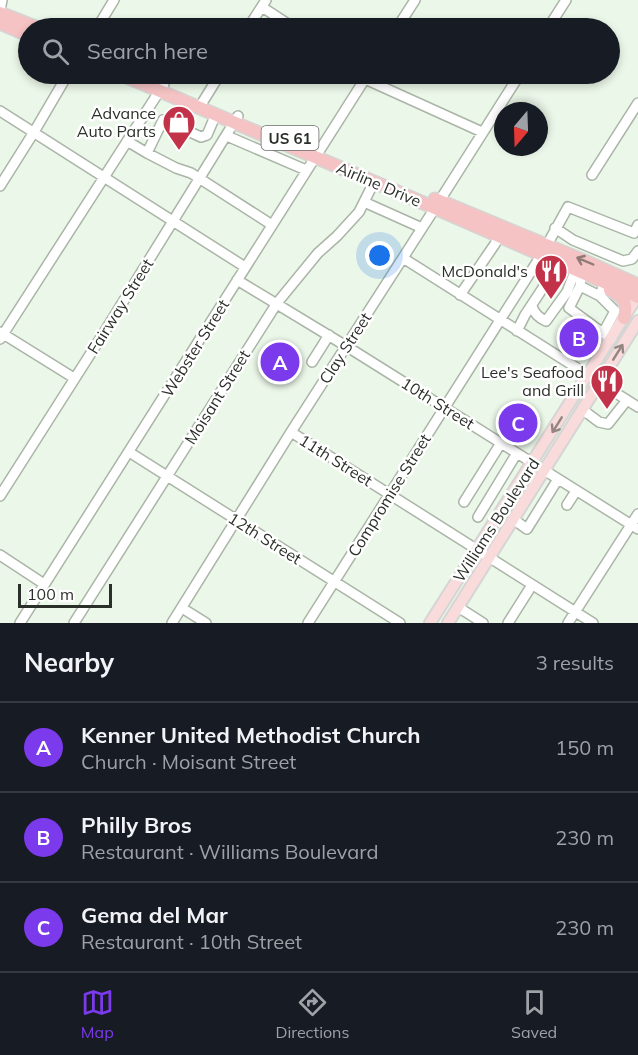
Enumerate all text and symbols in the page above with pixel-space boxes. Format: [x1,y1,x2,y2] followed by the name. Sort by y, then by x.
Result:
[18,18,620,84] search box
[39,35,72,68] icon: search
[87,37,208,65] text: Search here
[494,102,548,156] north arrow
[77,103,156,141] place label: Advance Auto Parts
[161,104,197,151] shop icon: Advance Auto Parts
[262,126,318,150] road number: US 61
[334,157,424,211] street label: Airline Drive
[365,241,394,270] your location
[533,253,569,300] restaurant icon: McDonald's
[83,254,157,357] street label: Fairway Street
[576,255,594,266] one-way arrow
[441,261,528,281] place label: McDonald's
[157,295,233,401] street label: Webster Street
[315,308,376,387] street label: Clay Street
[560,316,598,360] pin: B
[260,340,300,385] pin: A
[613,344,625,361] one-way arrow
[180,346,254,448] street label: Moisant Street
[481,362,584,400] place label: Lee's Seafood and Grill
[589,363,625,410] restaurant icon: Lee's Seafood and Grill
[398,373,479,434] street label: 10th Street
[498,400,538,446] pin: C
[550,416,562,433] one-way arrow
[296,430,377,491] street label: 11th Street
[343,430,435,560] street label: Compromise Street
[448,454,544,586] street label: Williams Boulevard
[225,508,306,569] street label: 12th Street
[18,581,112,608] scale bar
[27,584,74,604] text: 100 m
[24,646,114,679] text: Nearby
[536,650,614,675] text: 3 results
[81,721,421,749] text: Kenner United Methodist Church
[36,735,51,760] text: A
[555,735,614,760] text: 150 m
[81,749,296,774] text: Church · Moisant Street
[81,811,192,839] text: Philly Bros
[37,825,50,850] text: B
[555,825,614,850] text: 230 m
[81,839,378,864] text: Restaurant · Williams Boulevard
[81,901,228,929] text: Gema del Mar
[37,915,50,940] text: C
[555,915,614,940] text: 230 m
[81,929,302,954] text: Restaurant · 10th Street
[81,986,114,1042] tab: Map
[275,986,349,1042] tab: Directions
[511,986,557,1042] tab: Saved

